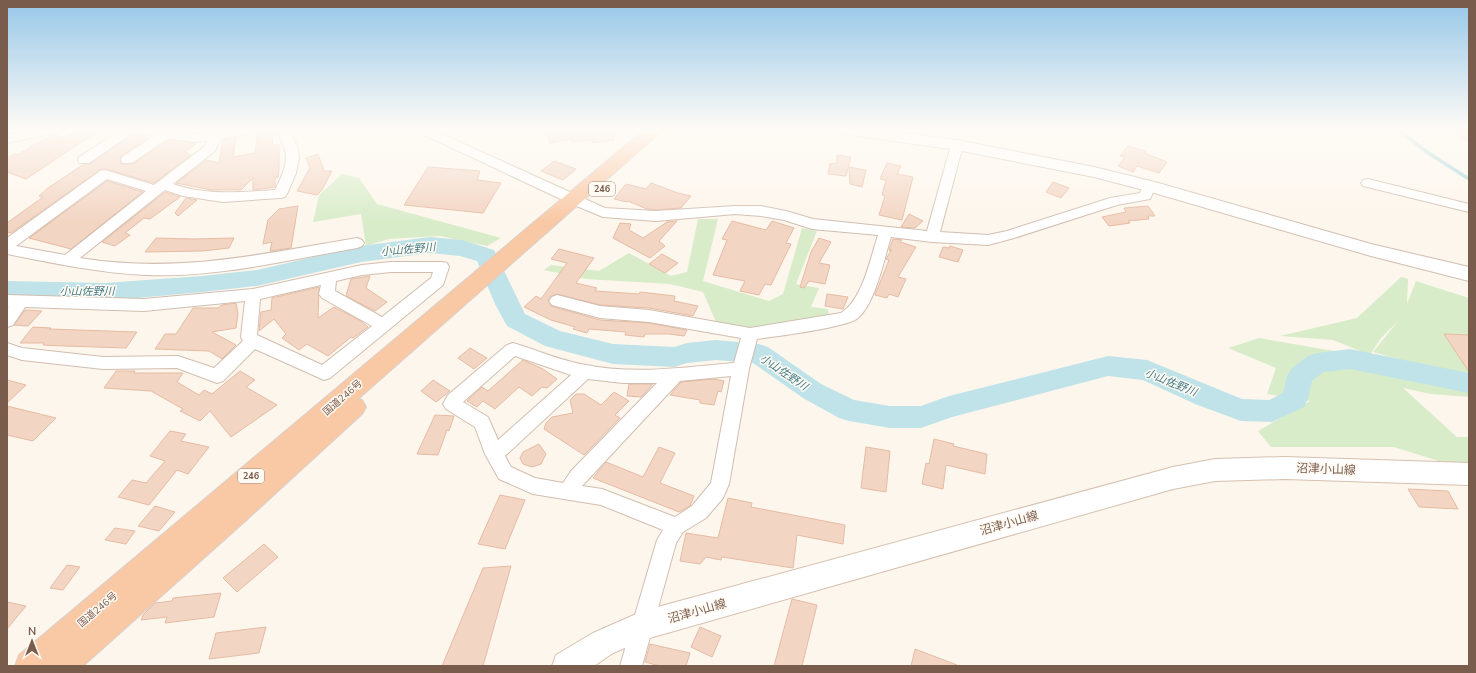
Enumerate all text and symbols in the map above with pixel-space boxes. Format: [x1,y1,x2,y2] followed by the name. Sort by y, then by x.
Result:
[589,182,615,196] road number: 246
[380,240,437,259] water label: 小山佐野川
[60,284,115,299] water label: 小山佐野川
[757,351,812,395] water label: 小山佐野川
[1143,365,1200,400] water label: 小山佐野川
[320,377,365,419] street label: 国道246号
[1296,460,1356,478] street label: 沼津小山線
[238,469,264,483] road number: 246
[978,507,1040,539] street label: 沼津小山線
[75,589,121,631] street label: 国道246号
[666,595,728,627] street label: 沼津小山線
[12,621,52,661] north arrow
[28,624,36,639] text: N

